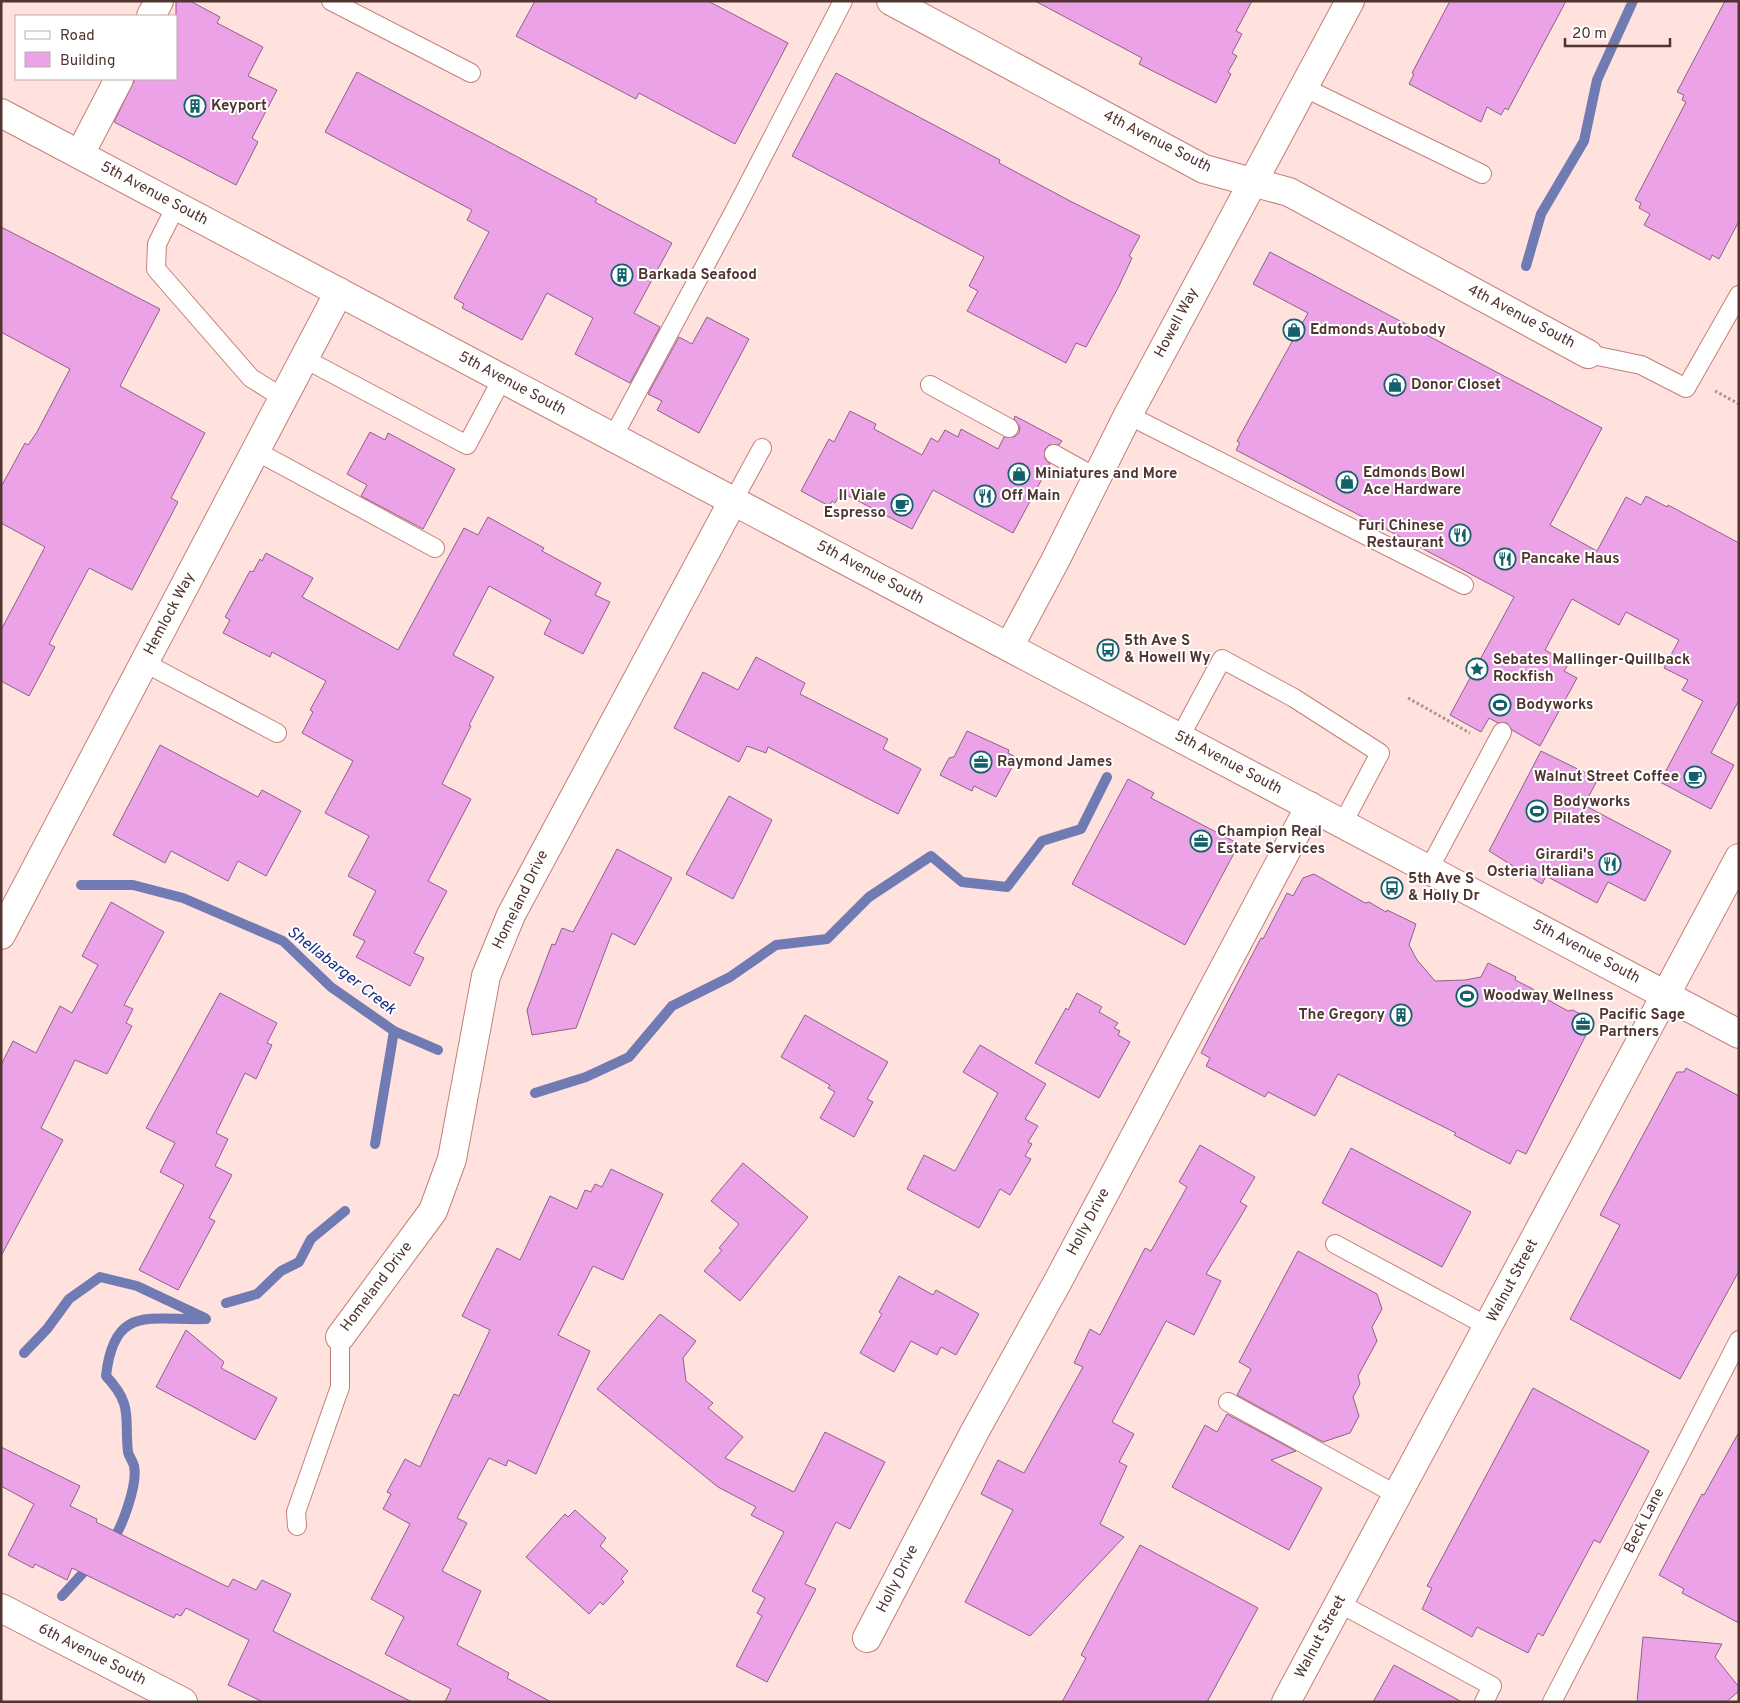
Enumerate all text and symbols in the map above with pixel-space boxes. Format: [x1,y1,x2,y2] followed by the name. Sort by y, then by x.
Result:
[15,15,178,80] legend
[1565,15,1670,47] scale bar
[1572,25,1607,44] text: 20 m
[60,27,95,46] text: Road
[60,52,115,71] text: Building
[183,94,207,118] building icon: Keyport
[211,97,267,116] place label: Keyport
[1100,107,1214,177] street label: 4th Avenue South
[97,158,211,230] street label: 5th Avenue South
[610,263,634,287] building icon: Barkada Seafood
[638,266,757,285] place label: Barkada Seafood
[1464,281,1578,353] street label: 4th Avenue South
[1151,285,1203,361] street label: Howell Way
[1282,318,1306,342] shop icon: Edmonds Autobody
[1310,321,1446,340] place label: Edmonds Autobody
[455,348,569,420] street label: 5th Avenue South
[1383,373,1407,397] shop icon: Donor Closet
[1411,376,1501,395] place label: Donor Closet
[1007,462,1031,486] shop icon: Miniatures and More
[1363,464,1465,500] place label: Edmonds Bowl Ace Hardware
[1035,465,1177,484] place label: Miniatures and More
[1335,470,1359,494] shop icon: Edmonds Bowl Ace Hardware
[973,484,997,508] restaurant icon: Off Main
[824,487,886,523] place label: Il Viale Espresso
[1001,487,1060,506] place label: Off Main
[890,493,914,517] cafe icon: Il Viale Espresso
[1358,517,1444,553] place label: Furi Chinese Restaurant
[1448,523,1472,547] restaurant icon: Furi Chinese Restaurant
[813,537,927,609] street label: 5th Avenue South
[1493,547,1517,571] restaurant icon: Pancake Haus
[1521,550,1620,569] place label: Pancake Haus
[140,569,200,659] street label: Hemlock Way
[1124,632,1211,668] place label: 5th Ave S & Howell Wy
[1096,638,1120,662] bus stop icon: 5th Ave S & Howell Wy
[1493,651,1691,687] place label: Sebates Mallinger-Quillback Rockfish
[1465,657,1489,681] place icon: Sebates Mallinger-Quillback Rockfish
[1488,693,1512,717] sports icon: Bodyworks
[1516,696,1593,715] place label: Bodyworks
[1171,727,1285,799] street label: 5th Avenue South
[969,750,993,774] office icon: Raymond James
[997,753,1112,772] place label: Raymond James
[1683,765,1707,789] cafe icon: Walnut Street Coffee
[1534,768,1679,787] place label: Walnut Street Coffee
[1553,793,1630,829] place label: Bodyworks Pilates
[1525,799,1549,823] sports icon: Bodyworks Pilates
[1217,823,1325,859] place label: Champion Real Estate Services
[1189,829,1213,853] office icon: Champion Real Estate Services
[1487,846,1594,882] place label: Girardi's Osteria Italiana
[489,847,553,953] street label: Homeland Drive
[1598,852,1622,876] restaurant icon: Girardi's Osteria Italiana
[1408,870,1480,906] place label: 5th Ave S & Holly Dr
[1380,876,1404,900] bus stop icon: 5th Ave S & Holly Dr
[1529,916,1643,988] street label: 5th Avenue South
[283,922,400,1020] water label: Shellabarger Creek
[1455,984,1479,1008] sports icon: Woodway Wellness
[1483,987,1614,1006] place label: Woodway Wellness
[1389,1003,1413,1027] building icon: The Gregory
[1298,1006,1385,1025] place label: The Gregory
[1599,1006,1685,1042] place label: Pacific Sage Partners
[1571,1012,1595,1036] office icon: Pacific Sage Partners
[1063,1185,1115,1259] street label: Holly Drive
[1483,1236,1543,1326] street label: Walnut Street
[337,1238,417,1336] street label: Homeland Drive
[1621,1485,1669,1557] street label: Beck Lane
[873,1542,923,1616] street label: Holly Drive
[1291,1592,1351,1682] street label: Walnut Street
[35,1620,149,1690] street label: 6th Avenue South

